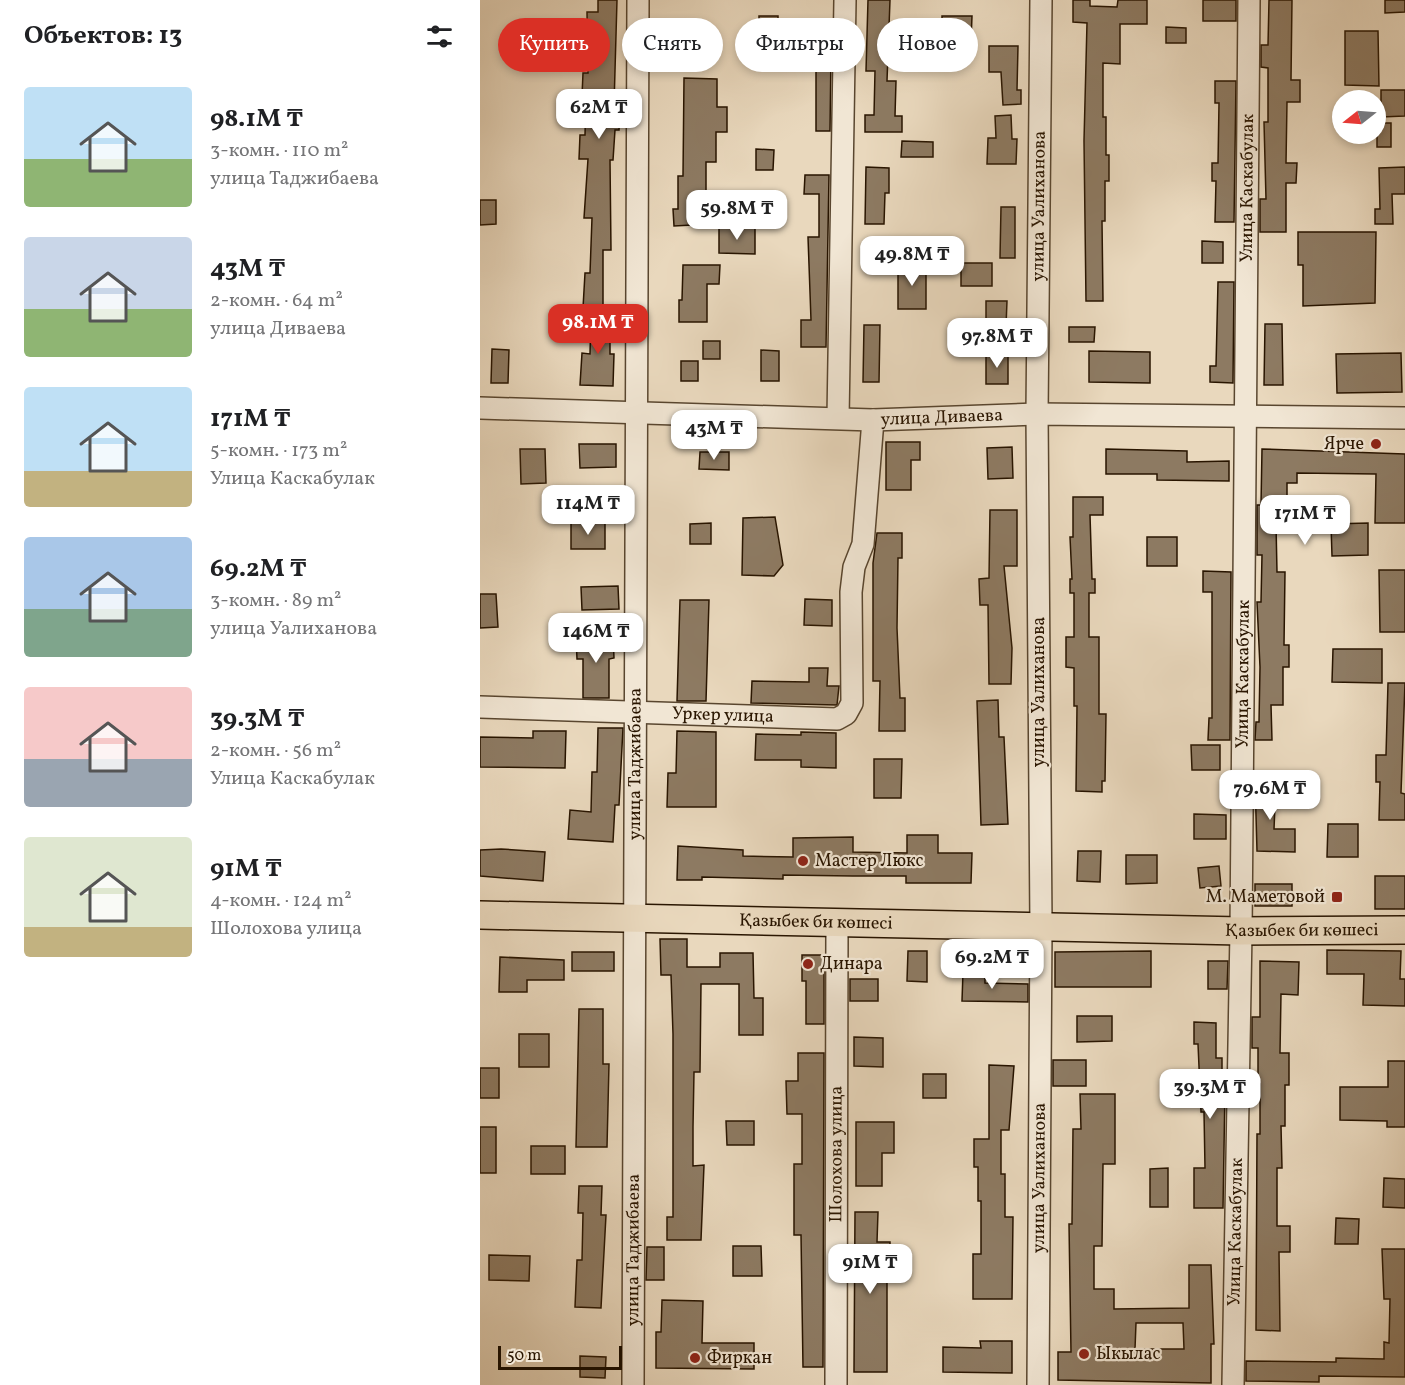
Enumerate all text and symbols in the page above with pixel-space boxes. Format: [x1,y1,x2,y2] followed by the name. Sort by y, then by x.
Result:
[24,18,182,54] text: Объектов: 13
[498,18,610,72] chip: Купить
[622,18,723,72] chip: Снять
[735,18,865,72] chip: Фильтры
[877,18,978,72] chip: Новое
[423,20,456,53] icon: filters
[557,89,641,140] pin: 62M ₸
[1332,90,1386,144] north arrow
[1332,90,1386,144] map controls
[570,94,628,122] text: 62M ₸
[210,101,303,137] text: 98.1M ₸
[72,111,144,183] icon: home
[1234,113,1261,262] street label: Улица Каскабулак
[1026,131,1052,281] street label: улица Уалиханова
[210,137,349,165] text: 3-комн. · 110 m²
[210,165,379,193] text: улица Таджибаева
[682,190,792,241] pin: 59.8M ₸
[700,195,774,223] text: 59.8M ₸
[857,236,967,287] pin: 49.8M ₸
[874,241,950,269] text: 49.8M ₸
[210,251,285,287] text: 43M ₸
[72,261,144,333] icon: home
[210,287,343,315] text: 2-комн. · 64 m²
[543,304,653,355] pin: 98.1M ₸
[562,309,634,337] text: 98.1M ₸
[210,315,346,343] text: улица Диваева
[942,318,1052,369] pin: 97.8M ₸
[961,323,1033,351] text: 97.8M ₸
[210,401,291,437] text: 171M ₸
[880,403,1003,432] street label: улица Диваева
[672,410,756,461] pin: 43M ₸
[72,411,144,483] icon: home
[685,415,743,443] text: 43M ₸
[1324,432,1364,457] place label: Ярче
[210,437,347,465] text: 5-комн. · 173 m²
[1369,437,1383,451] marker: Ярче
[210,465,375,493] text: Улица Каскабулак
[539,485,637,536] pin: 114M ₸
[556,490,620,518] text: 114M ₸
[1256,495,1354,546] pin: 171M ₸
[1274,500,1336,528] text: 171M ₸
[210,551,307,587] text: 69.2M ₸
[72,561,144,633] icon: home
[210,587,342,615] text: 3-комн. · 89 m²
[1230,599,1256,748] street label: Улица Каскабулак
[547,613,645,664] pin: 146M ₸
[210,615,377,643] text: улица Уалиханова
[1027,617,1052,767] street label: улица Уалиханова
[562,618,630,646] text: 146M ₸
[622,688,648,840] street label: улица Таджибаева
[210,701,305,737] text: 39.3M ₸
[671,701,774,729] street label: Уркер улица
[72,711,144,783] icon: home
[210,737,341,765] text: 2-комн. · 56 m²
[210,765,375,793] text: Улица Каскабулак
[1215,770,1325,821] pin: 79.6M ₸
[1233,775,1307,803] text: 79.6M ₸
[815,849,923,874] place label: Мастер Люкс
[210,851,282,887] text: 91M ₸
[796,854,810,868] marker: Мастер Люкс
[72,861,144,933] icon: home
[1206,885,1325,910] place label: М. Маметовой
[210,887,352,915] text: 4-комн. · 124 m²
[1330,890,1344,904] marker: М. Маметовой
[739,908,893,936] street label: Қазыбек би көшесі
[210,915,362,943] text: Шолохова улица
[1225,918,1379,944] street label: Қазыбек би көшесі
[937,939,1047,990] pin: 69.2M ₸
[955,944,1029,972] text: 69.2M ₸
[820,952,883,977] place label: Динара
[801,957,815,971] marker: Динара
[1155,1069,1265,1120] pin: 39.3M ₸
[1174,1074,1246,1102] text: 39.3M ₸
[824,1086,849,1222] street label: Шолохова улица
[1026,1103,1052,1253] street label: улица Уалиханова
[1222,1157,1250,1306] street label: Улица Каскабулак
[621,1174,646,1326] street label: улица Таджибаева
[828,1244,912,1295] pin: 91M ₸
[842,1249,898,1277] text: 91M ₸
[1096,1342,1160,1367] place label: Ыкылас
[498,1343,622,1370] scale bar
[507,1345,541,1367] text: 50 m
[707,1346,772,1371] place label: Фиркан
[1077,1347,1091,1361] marker: Ыкылас
[688,1351,702,1365] marker: Фиркан

